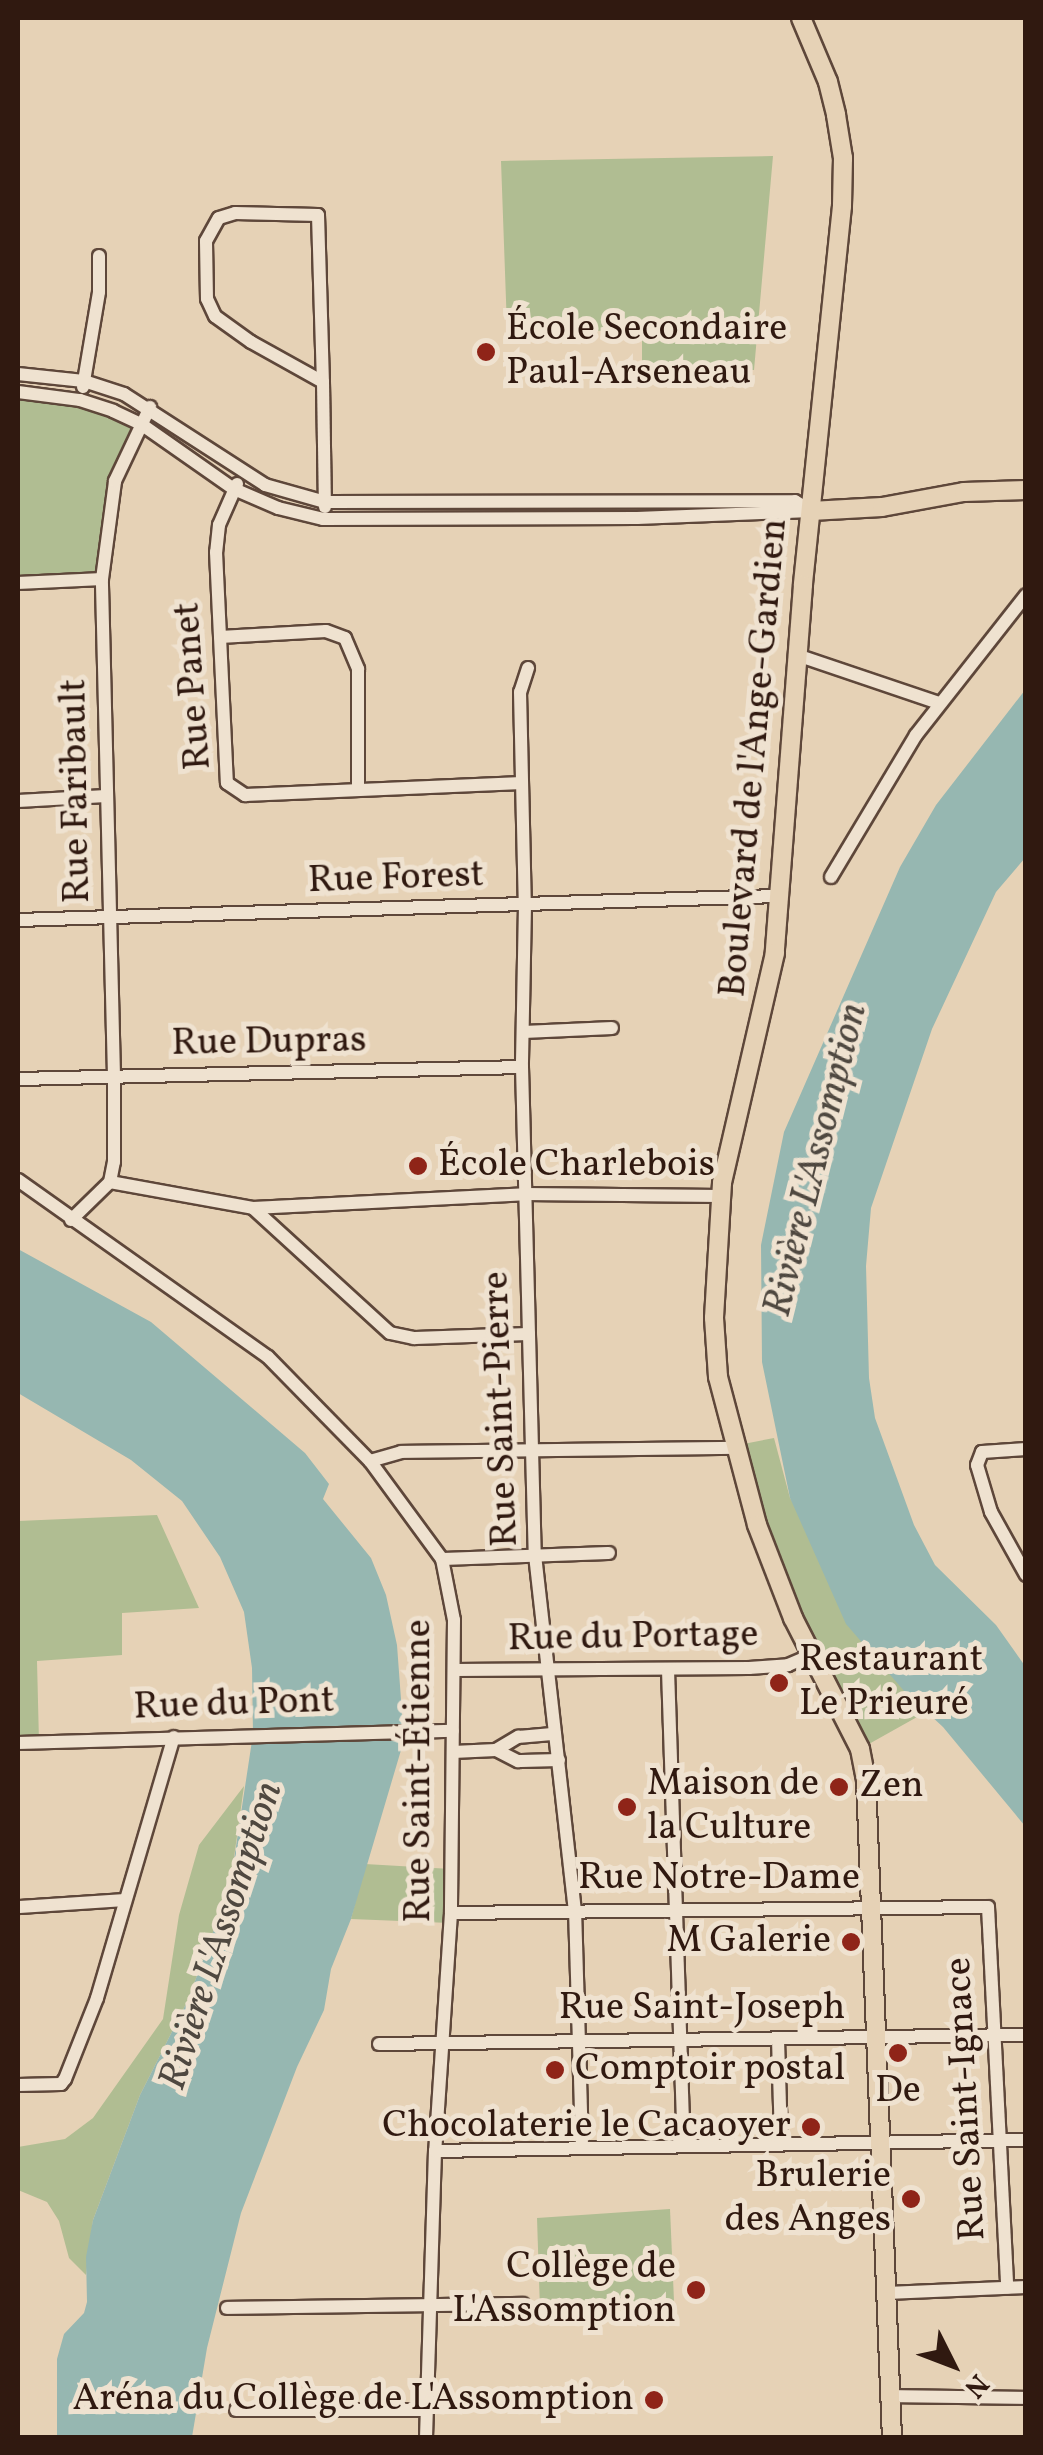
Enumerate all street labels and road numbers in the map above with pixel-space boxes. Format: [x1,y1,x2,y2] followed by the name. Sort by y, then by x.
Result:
[711,517,799,999] street label: Boulevard de l'Ange-Gardien
[165,601,223,771] street label: Rue Panet
[52,678,102,904] street label: Rue Faribault
[307,853,485,905] street label: Rue Forest
[171,1019,367,1067] street label: Rue Dupras
[474,1270,530,1548] street label: Rue Saint-Pierre
[507,1613,759,1663] street label: Rue du Portage
[397,1619,443,1923] street label: Rue Saint-Étienne
[133,1679,335,1731] street label: Rue du Pont
[578,1856,860,1902] street label: Rue Notre-Dame
[937,1956,997,2242] street label: Rue Saint-Ignace
[559,1986,845,2032] street label: Rue Saint-Joseph

